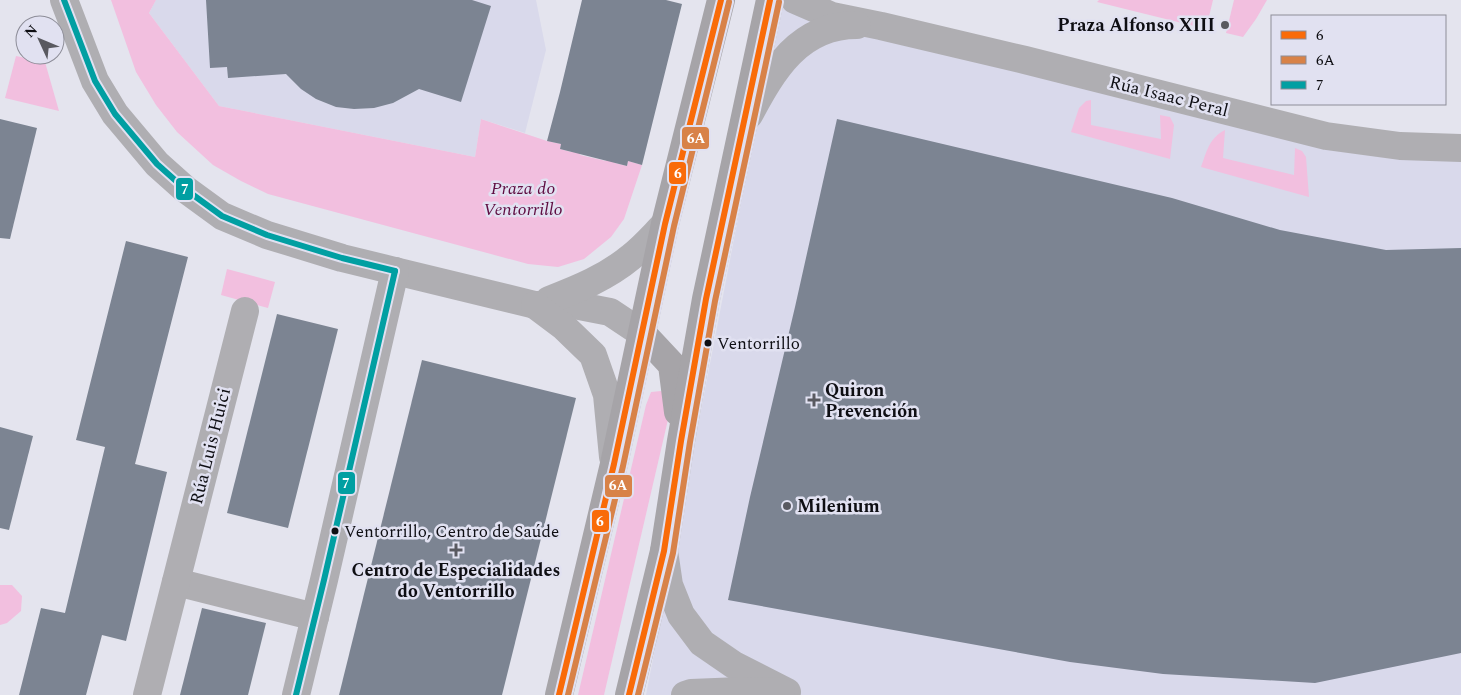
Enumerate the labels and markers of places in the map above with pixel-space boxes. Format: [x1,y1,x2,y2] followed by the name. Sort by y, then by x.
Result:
[1057,12,1215,39] place label: Praza Alfonso XIII
[1219,19,1231,31] marker: Praza Alfonso XIII
[717,331,800,357] place label: Ventorrillo
[703,338,713,348] marker: Ventorrillo
[825,377,918,425] place label: Quiron Prevención
[807,393,821,407] marker: Quiron Prevención
[797,493,880,520] place label: Milenium
[781,500,793,512] marker: Milenium
[344,519,559,545] place label: Ventorrillo, Centro de Saúde
[330,526,340,536] marker: Ventorrillo, Centro de Saúde
[449,543,463,557] marker: Centro de Especialidades do Ventorrillo
[352,557,560,605] place label: Centro de Especialidades do Ventorrillo

